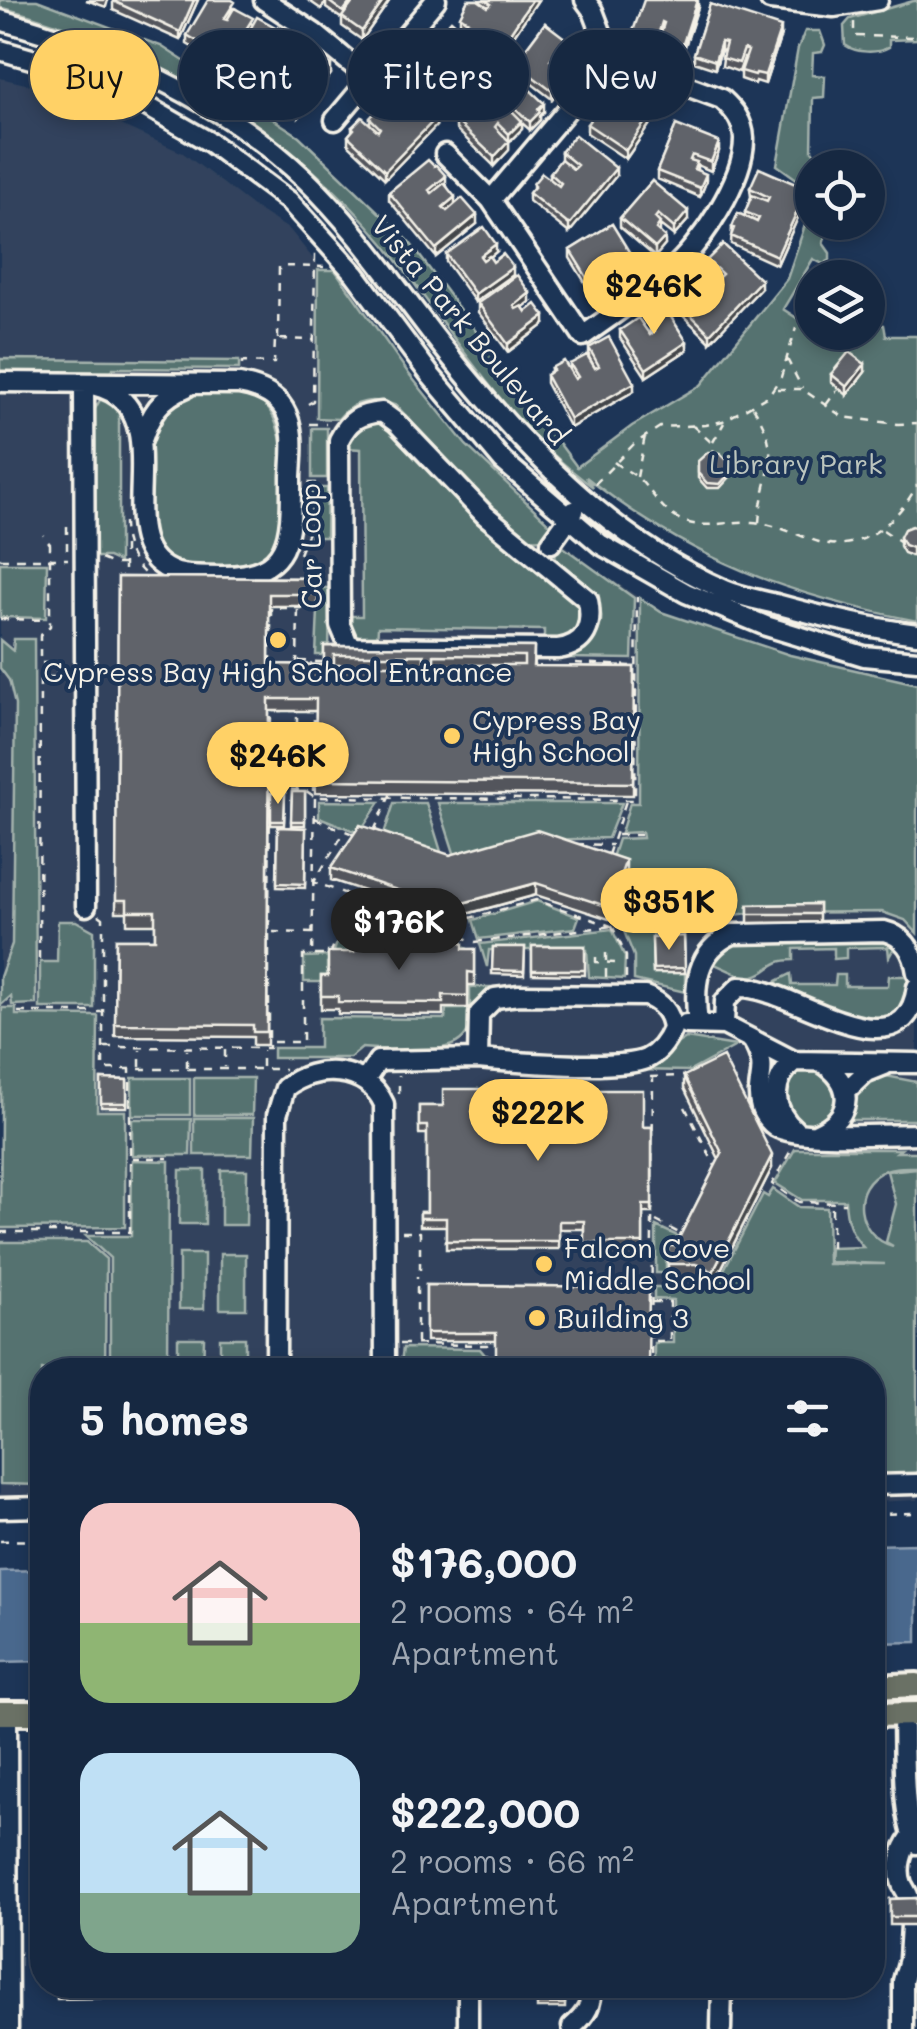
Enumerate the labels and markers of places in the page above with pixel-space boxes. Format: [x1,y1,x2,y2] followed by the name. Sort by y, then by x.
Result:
[584,252,724,337] pin: $246K
[267,629,289,651] marker: Cypress Bay High School Entrance
[43,653,513,689] place label: Cypress Bay High School Entrance
[472,701,641,769] place label: Cypress Bay High School
[208,722,348,807] pin: $246K
[441,725,463,747] marker: Cypress Bay High School
[599,868,739,953] pin: $351K
[329,888,469,973] pin: $176K
[468,1079,608,1164] pin: $222K
[564,1229,752,1297] place label: Falcon Cove Middle School
[533,1253,555,1275] marker: Falcon Cove Middle School
[557,1299,689,1335] place label: Building 3
[526,1307,548,1329] marker: Building 3

